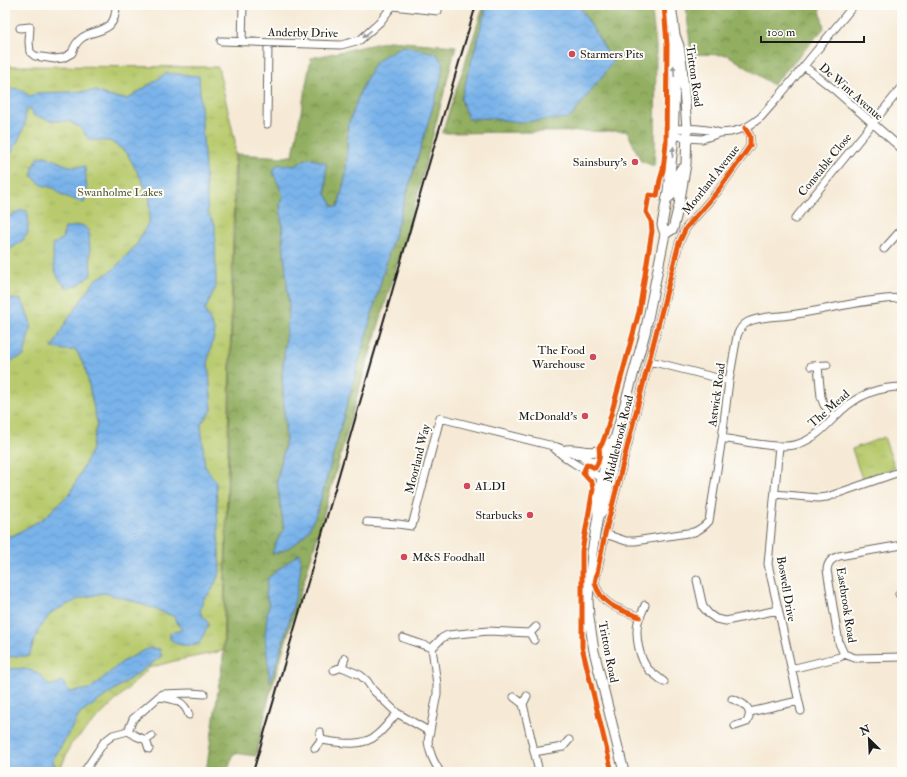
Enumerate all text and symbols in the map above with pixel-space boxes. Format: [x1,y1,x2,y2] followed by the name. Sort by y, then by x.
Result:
[761,18,864,44] scale bar
[267,25,338,41] street label: Anderby Drive
[767,25,796,40] text: 100 m
[362,29,372,38] one-way arrow
[682,44,706,108] street label: Tritton Road
[580,47,643,62] place label: Starmers Pits
[567,49,577,59] marker: Starmers Pits
[816,60,886,124] street label: De Wint Avenue
[671,65,678,77] one-way arrow
[795,130,855,200] street label: Constable Close
[679,142,743,218] street label: Moorland Avenue
[669,146,676,158] one-way arrow
[573,155,627,170] place label: Sainsbury's
[630,157,640,167] marker: Sainsbury's
[77,185,163,200] park label: Swanholme Lakes
[531,343,585,372] place label: The Food Warehouse
[588,352,598,362] marker: The Food Warehouse
[705,362,729,429] street label: Astwick Road
[805,387,853,431] street label: The Mead
[601,394,637,484] street label: Middlebrook Road
[518,409,577,424] place label: McDonald's
[580,411,590,421] marker: McDonald's
[402,422,434,495] street label: Moorland Way
[474,479,506,494] place label: ALDI
[462,481,472,491] marker: ALDI
[475,508,522,523] place label: Starbucks
[525,510,535,520] marker: Starbucks
[412,550,485,565] place label: M&S Foodhall
[399,552,409,562] marker: M&S Foodhall
[773,555,799,623] street label: Boswell Drive
[833,566,859,644] street label: Eastbrook Road
[595,620,621,684] street label: Tritton Road
[849,719,889,759] north arrow
[857,722,873,739] text: N

